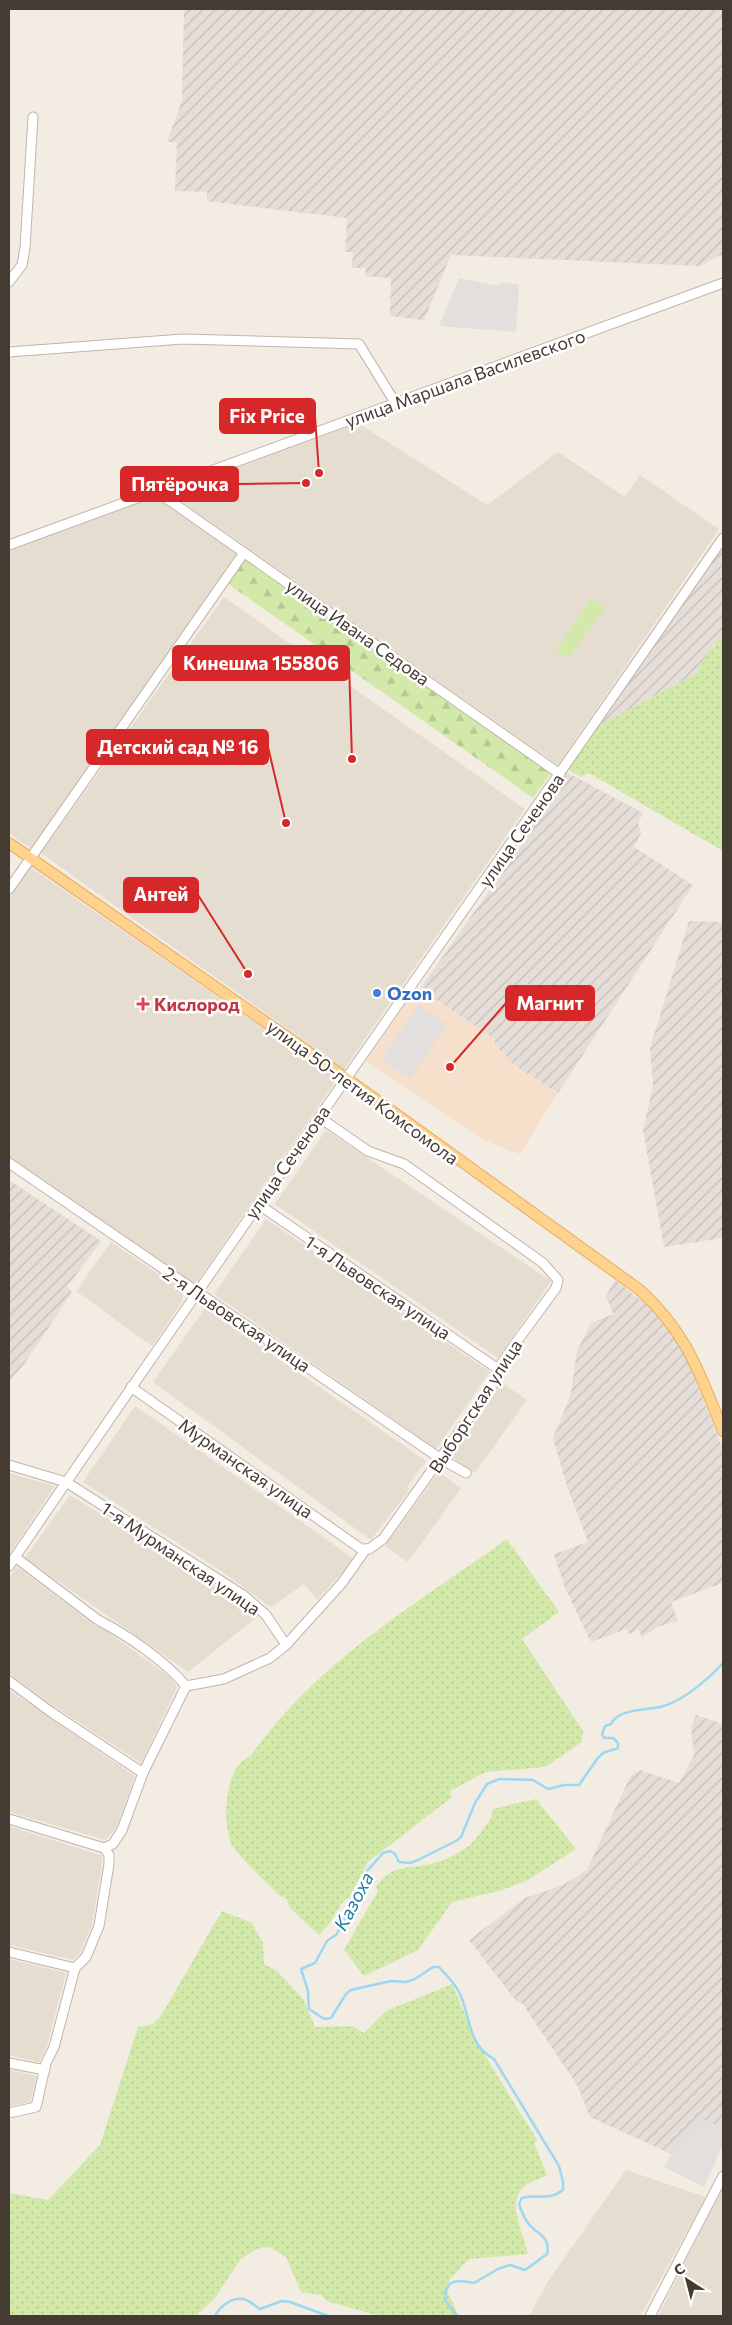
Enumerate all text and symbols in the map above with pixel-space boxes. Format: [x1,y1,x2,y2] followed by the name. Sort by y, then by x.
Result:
[342,324,588,432] street label: улица Маршала Василевского
[220,399,315,433] callout: Fix Price
[229,404,305,427] text: Fix Price
[121,467,238,501] callout: Пятёрочка
[131,472,229,495] text: Пятёрочка
[282,574,434,690] street label: улица Ивана Седова
[173,646,349,680] callout: Кинешма 155806
[183,651,339,674] text: Кинешма 155806
[87,730,268,764] callout: Детский сад № 16
[97,735,259,758] text: Детский сад № 16
[474,769,568,891] street label: улица Сеченова
[124,878,198,912] callout: Антей
[134,882,188,905] text: Антей
[387,982,432,1004] place label: Ozon
[506,986,594,1020] callout: Магнит
[371,987,383,999] marker: Ozon
[516,991,584,1014] text: Магнит
[154,993,240,1015] place label: Кислород
[136,997,150,1011] marker: Кислород
[263,1015,463,1169] street label: улица 50-летия Комсомола
[240,1101,334,1223] street label: улица Сеченова
[301,1230,455,1344] street label: 1-я Львовская улица
[159,1261,315,1377] street label: 2-я Львовская улица
[424,1335,526,1477] street label: Выборгская улица
[175,1413,317,1523] street label: Мурманская улица
[97,1497,265,1619] street label: 1-я Мурманская улица
[328,1868,378,1934] water label: Казоха
[662,2255,712,2305] north arrow
[670,2259,688,2279] text: С

